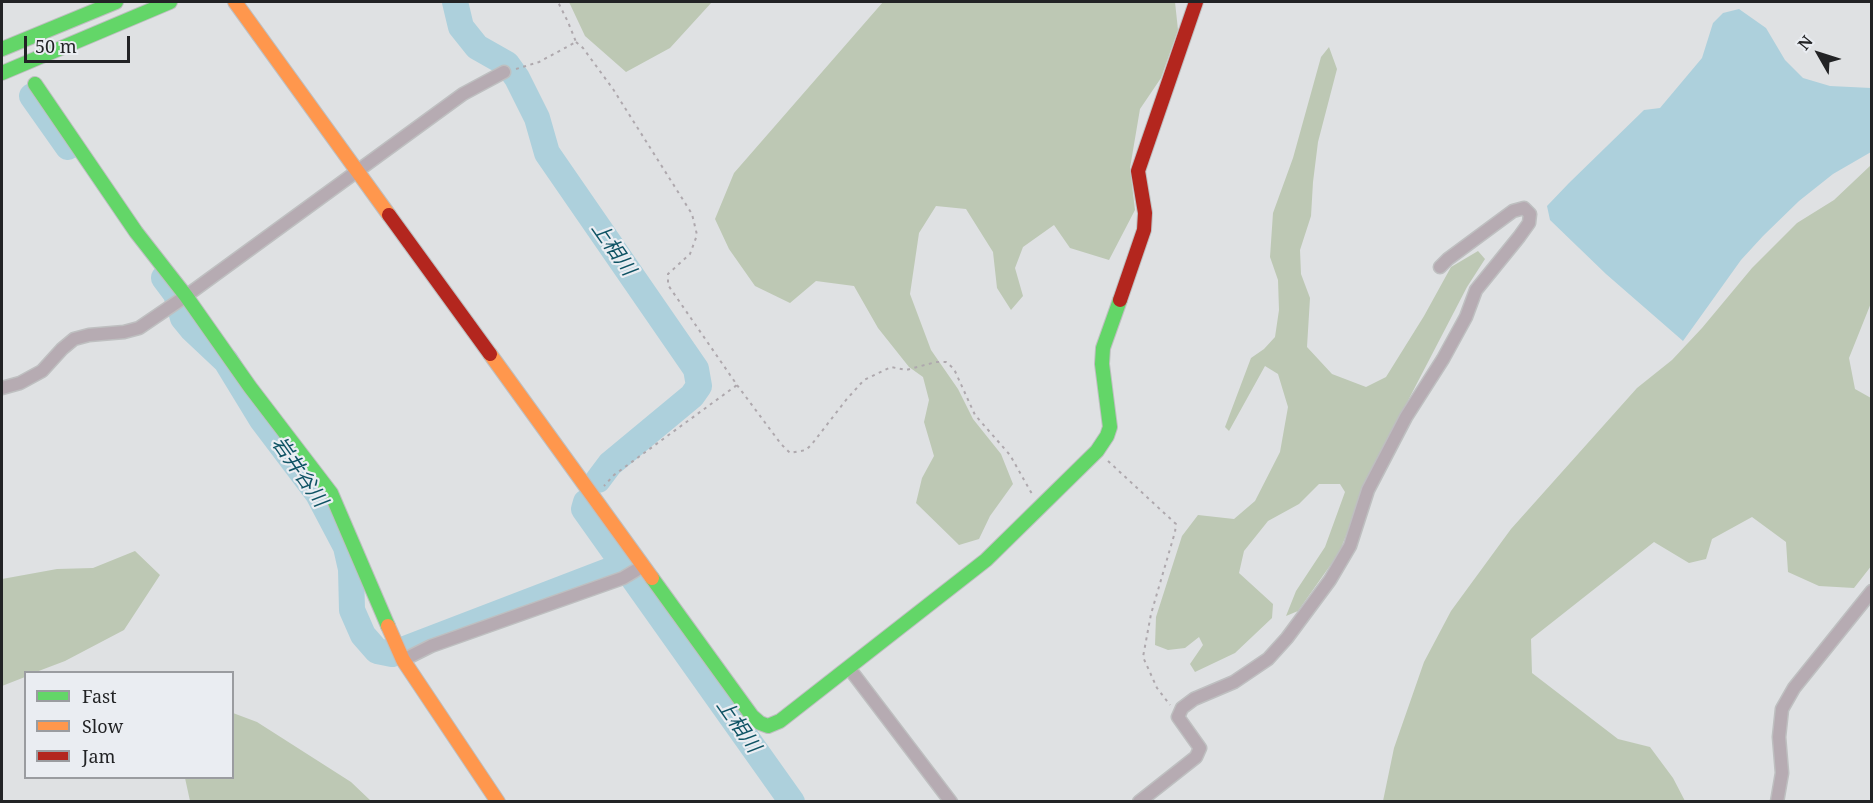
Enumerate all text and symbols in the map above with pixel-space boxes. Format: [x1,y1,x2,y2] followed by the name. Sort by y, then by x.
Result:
[27,24,134,62] scale bar
[1789,24,1849,84] north arrow
[1792,31,1818,55] text: N
[35,34,77,58] text: 50 m
[586,218,640,280] water label: 上相川
[266,432,332,512] water label: 岩井谷川
[24,671,234,779] legend
[82,684,117,708] text: Fast
[711,695,765,757] water label: 上相川
[82,714,123,738] text: Slow
[82,744,116,768] text: Jam

